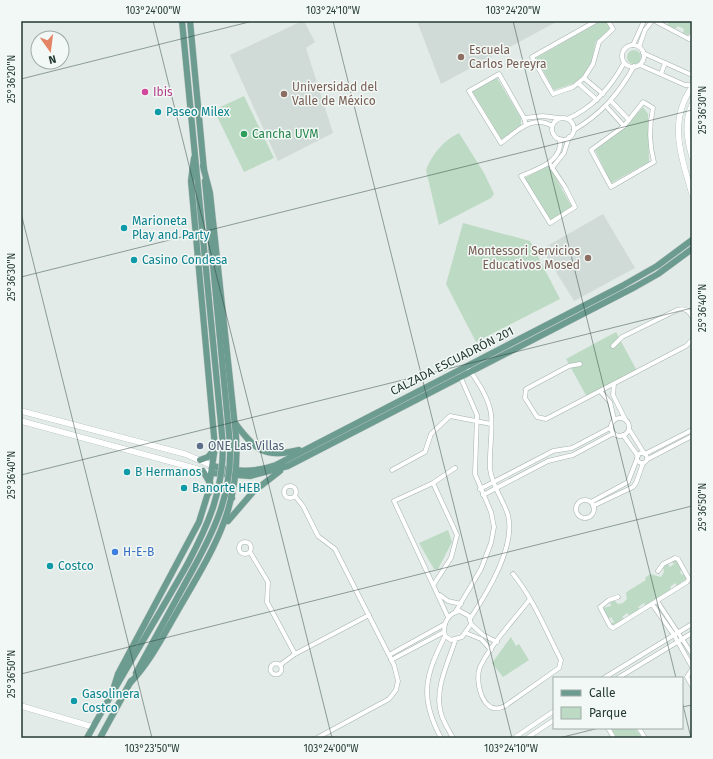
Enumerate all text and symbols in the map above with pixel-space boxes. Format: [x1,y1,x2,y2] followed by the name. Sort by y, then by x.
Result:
[126,5,181,17] text: 103°24'00"W
[306,5,361,17] text: 103°24'10"W
[486,5,541,17] text: 103°24'20"W
[30,30,70,70] north arrow
[469,43,547,71] place label: Escuela Carlos Pereyra
[47,52,57,66] text: N
[456,52,466,62] marker: Escuela Carlos Pereyra
[6,55,18,103] text: 25°36'20"N
[292,80,378,108] place label: Universidad del Valle de México
[153,85,173,99] place label: Ibis
[697,86,709,134] text: 25°36'30"N
[140,87,150,97] marker: Ibis
[279,89,289,99] marker: Universidad del Valle de México
[166,105,230,119] place label: Paseo Milex
[153,107,163,117] marker: Paseo Milex
[252,127,319,141] place label: Cancha UVM
[239,129,249,139] marker: Cancha UVM
[132,214,209,242] place label: Marioneta Play and Party
[119,223,129,233] marker: Marioneta Play and Party
[468,244,580,272] place label: Montessori Servicios Educativos Mosed
[6,253,18,301] text: 25°36'30"N
[142,253,227,267] place label: Casino Condesa
[583,253,593,263] marker: Montessori Servicios Educativos Mosed
[129,255,139,265] marker: Casino Condesa
[697,284,709,332] text: 25°36'40"N
[388,323,516,398] street label: CALZADA ESCUADRÓN 201
[208,439,285,453] place label: ONE Las Villas
[195,441,205,451] marker: ONE Las Villas
[6,451,18,499] text: 25°36'40"N
[135,465,202,479] place label: B Hermanos
[122,467,132,477] marker: B Hermanos
[192,481,260,495] place label: Banorte HEB
[179,483,189,493] marker: Banorte HEB
[697,483,709,531] text: 25°36'50"N
[123,545,154,559] place label: H-E-B
[110,547,120,557] marker: H-E-B
[58,559,94,573] place label: Costco
[45,561,55,571] marker: Costco
[6,650,18,698] text: 25°36'50"N
[553,677,683,729] legend
[589,686,616,700] text: Calle
[82,687,140,715] place label: Gasolinera Costco
[69,696,79,706] marker: Gasolinera Costco
[589,706,627,720] text: Parque
[125,743,180,755] text: 103°23'50"W
[304,743,359,755] text: 103°24'00"W
[484,743,539,755] text: 103°24'10"W

